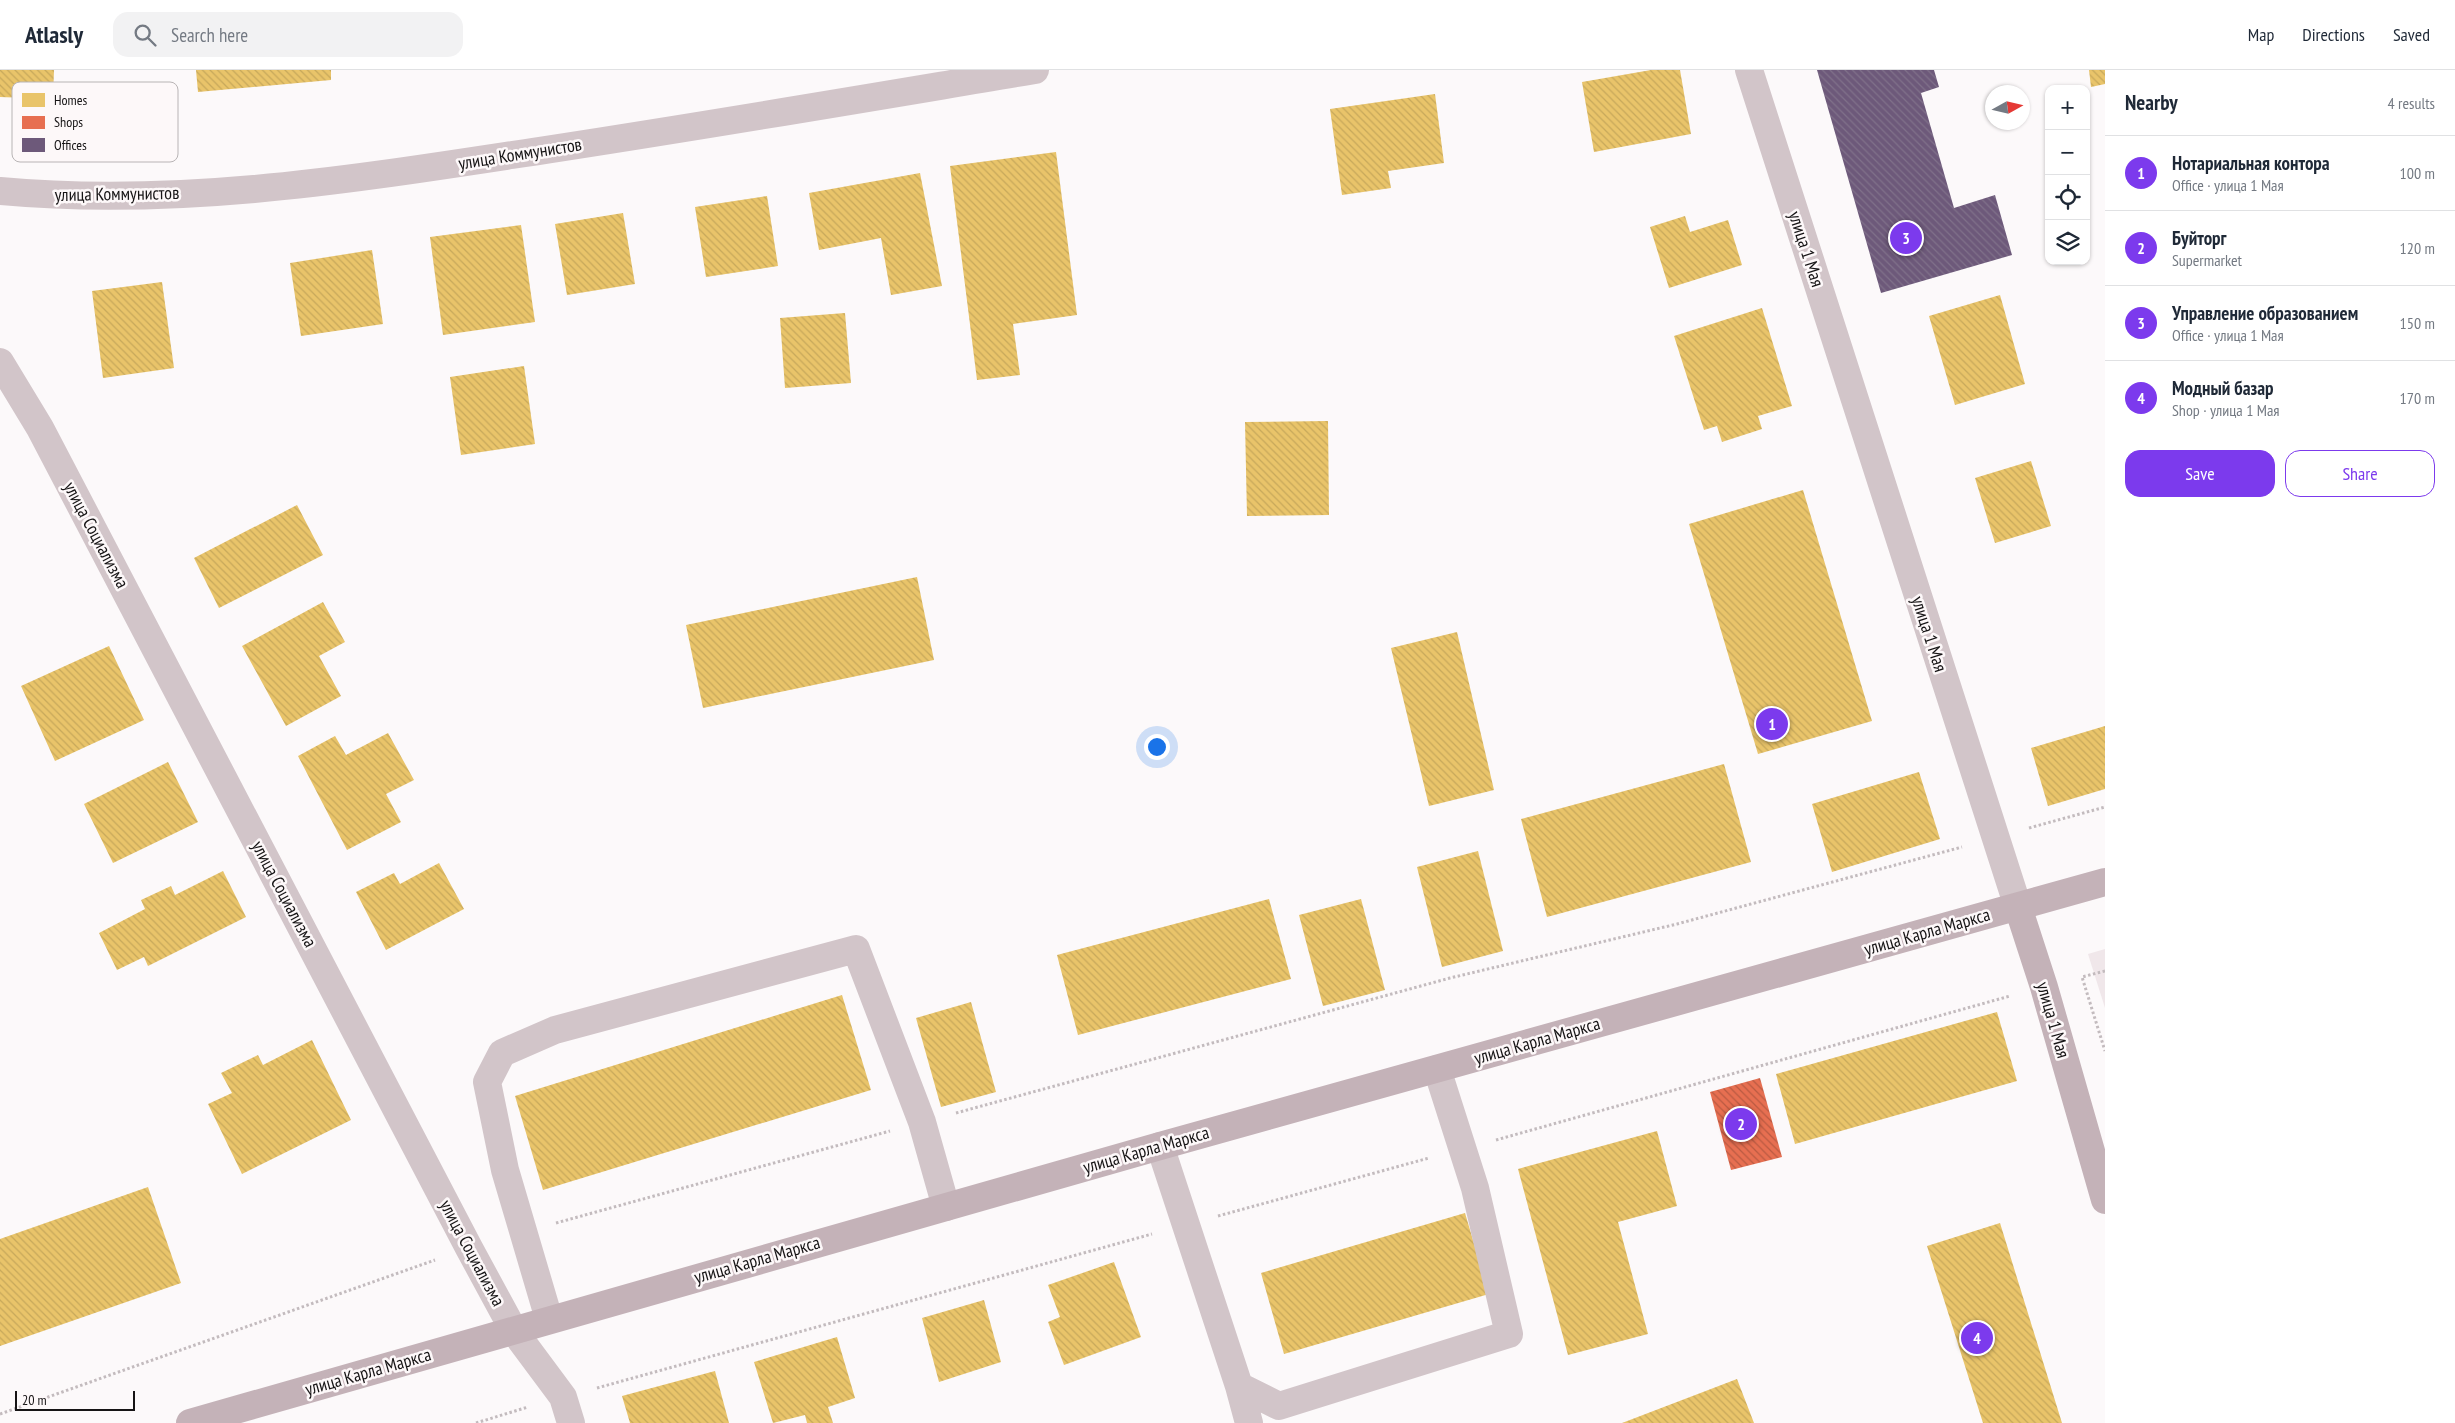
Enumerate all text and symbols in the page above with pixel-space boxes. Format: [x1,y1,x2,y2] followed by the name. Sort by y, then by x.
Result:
[113,12,463,57] search box
[25,19,83,50] text: Atlasly
[131,21,159,49] icon: search
[171,23,248,47] text: Search here
[2248,23,2274,46] text: Map
[2302,23,2365,46] text: Directions
[2393,23,2430,46] text: Saved
[12,82,178,162] legend
[1985,85,2030,130] north arrow
[2045,85,2090,265] map controls
[2045,85,2090,130] button: +
[2125,89,2178,116] text: Nearby
[54,91,87,109] text: Homes
[2388,93,2435,113] text: 4 results
[54,113,83,131] text: Shops
[2045,130,2090,175] button: −
[457,132,583,175] street label: улица Коммунистов
[54,136,87,154] text: Offices
[2172,151,2330,175] text: Нотариальная контора
[2137,163,2145,183] text: 1
[2400,163,2435,183] text: 100 m
[2045,175,2090,220] button: locate
[2172,175,2284,195] text: Office · улица 1 Мая
[54,181,179,206] street label: улица Коммунистов
[1783,208,1830,290] street label: улица 1 Мая
[1890,219,1922,257] pin: 3
[2045,220,2090,265] button: layers
[2172,226,2226,250] text: Буйторг
[2137,238,2145,258] text: 2
[2400,238,2435,258] text: 120 m
[2172,250,2242,270] text: Supermarket
[2172,301,2358,325] text: Управление образованием
[2137,313,2145,333] text: 3
[2400,313,2435,333] text: 150 m
[2172,325,2284,345] text: Office · улица 1 Мая
[2172,376,2274,400] text: Модный базар
[2137,388,2145,408] text: 4
[2400,388,2435,408] text: 170 m
[2172,400,2280,420] text: Shop · улица 1 Мая
[2125,450,2275,497] button: Save
[2285,450,2435,497] button: Share
[59,478,134,592] street label: улица Социализма
[1906,593,1953,675] street label: улица 1 Мая
[1756,705,1788,743] pin: 1
[1144,734,1170,760] your location
[247,837,322,951] street label: улица Социализма
[1861,903,1992,960] street label: улица Карла Маркса
[2032,979,2075,1061] street label: улица 1 Мая
[1471,1012,1602,1069] street label: улица Карла Маркса
[1725,1105,1757,1143] pin: 2
[1080,1121,1211,1178] street label: улица Карла Маркса
[435,1196,510,1310] street label: улица Социализма
[691,1231,822,1288] street label: улица Карла Маркса
[1961,1319,1993,1357] pin: 4
[302,1343,433,1400] street label: улица Карла Маркса
[15,1388,135,1411] scale bar
[22,1391,47,1409] text: 20 m

